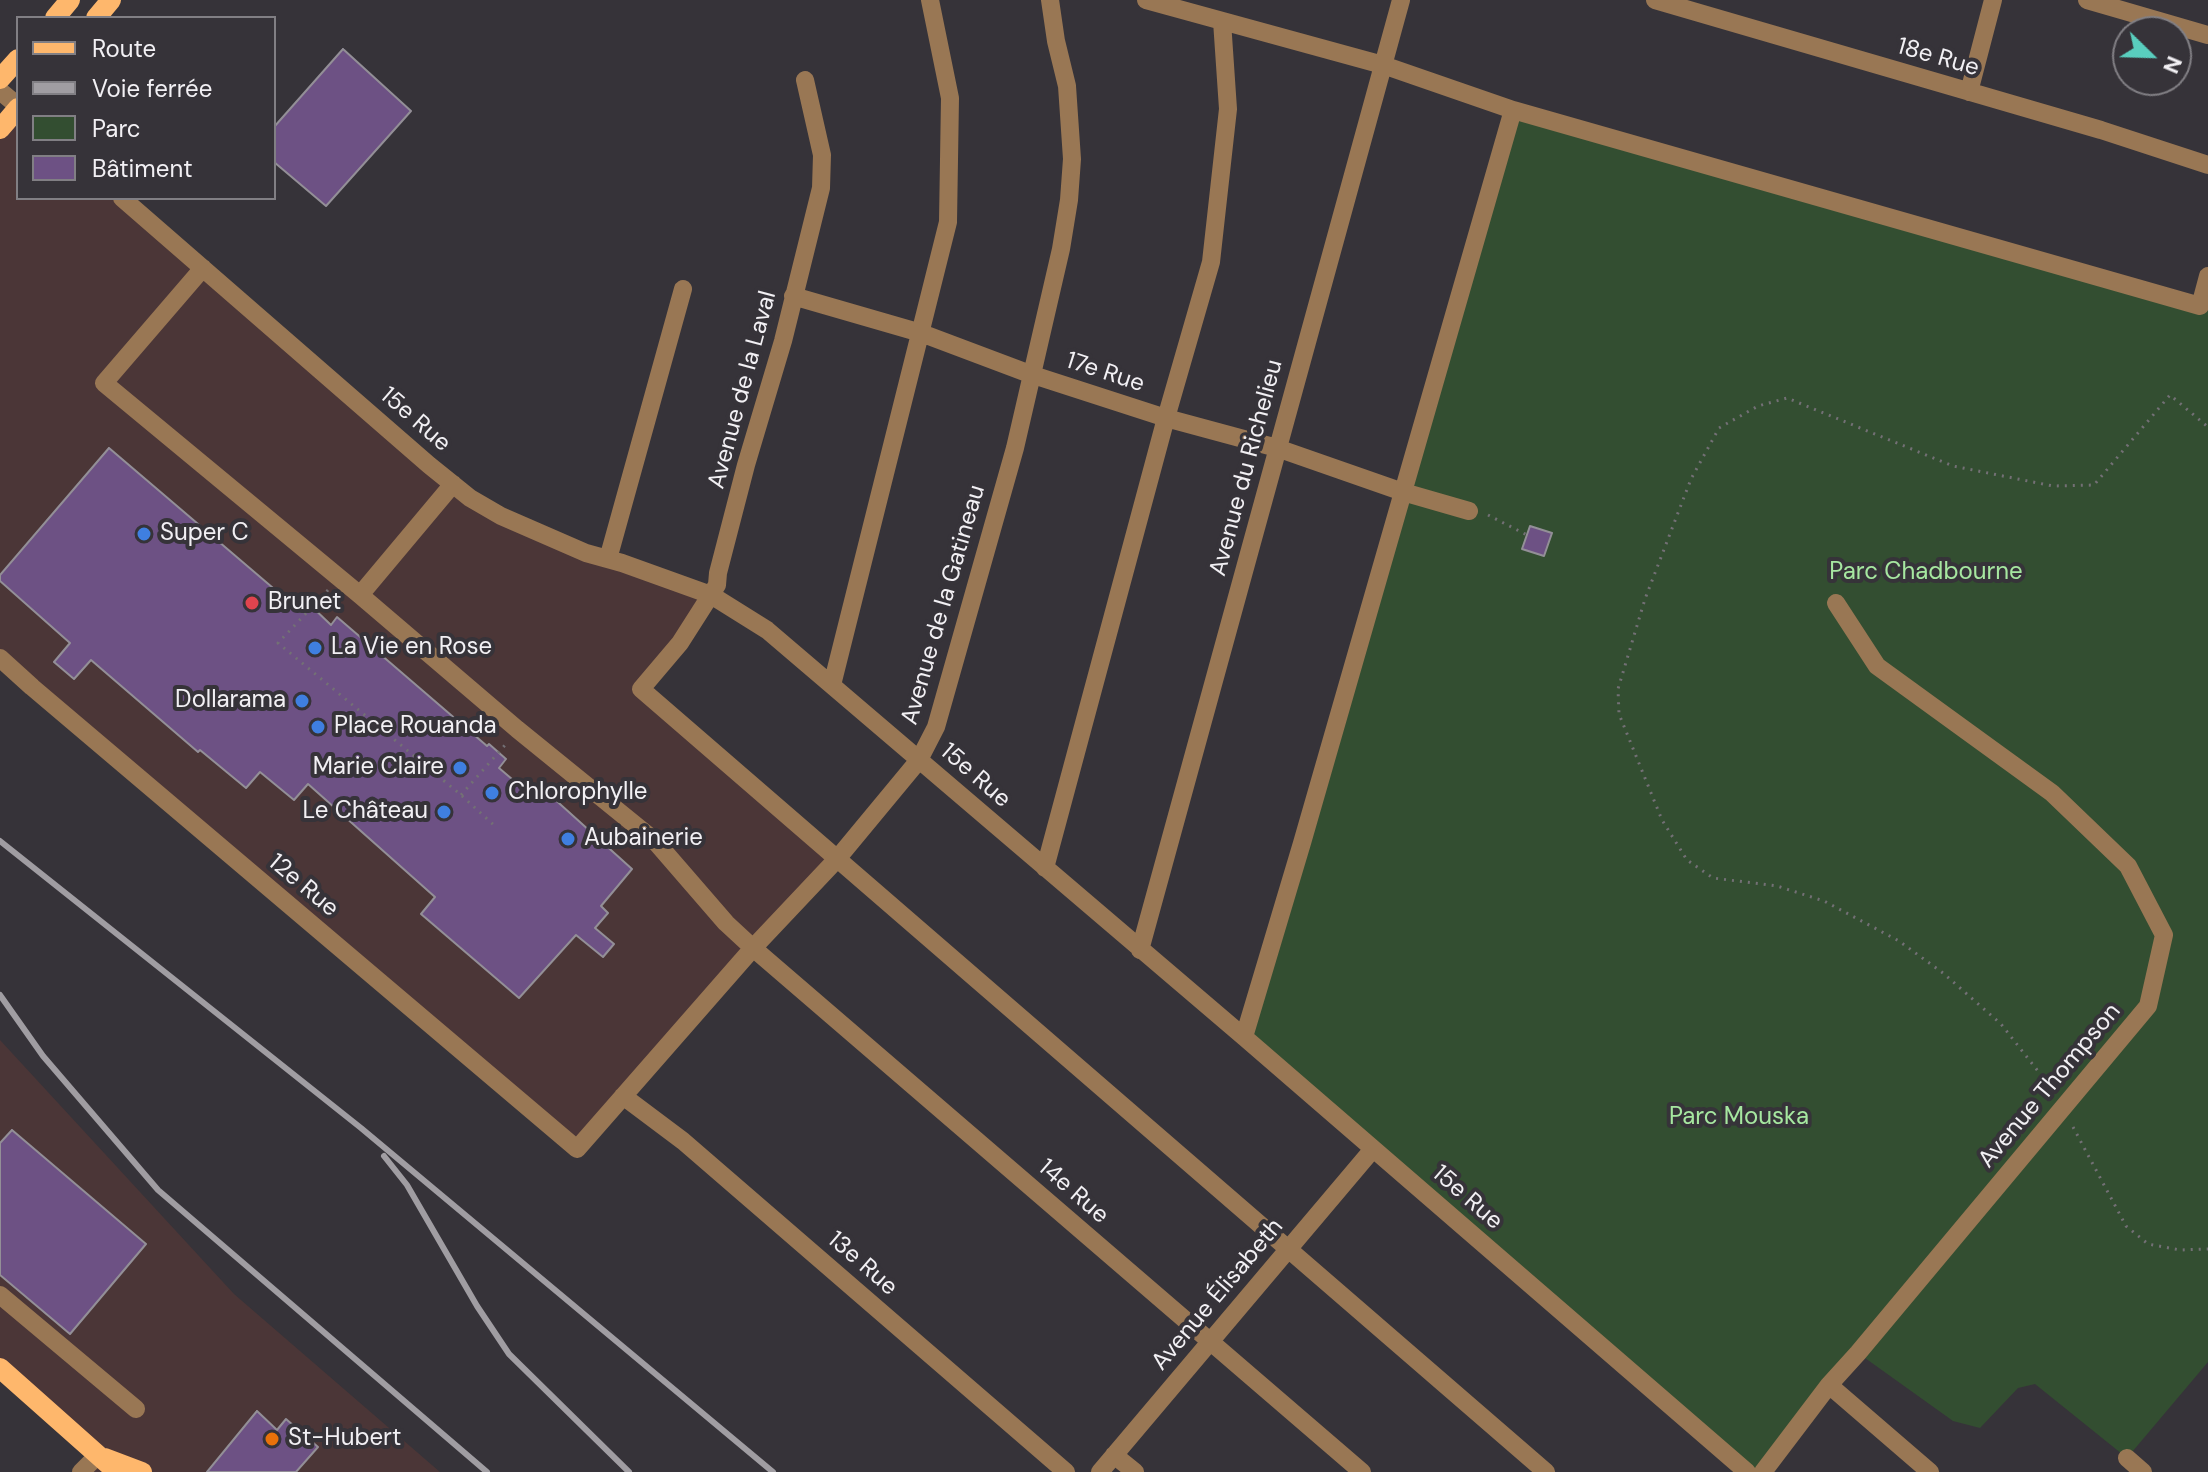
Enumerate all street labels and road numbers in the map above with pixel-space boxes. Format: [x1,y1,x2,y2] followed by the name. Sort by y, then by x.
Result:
[1894,33,1982,83] street label: 18e Rue
[703,288,783,492] street label: Avenue de la Laval
[1062,347,1148,399] street label: 17e Rue
[1204,357,1290,579] street label: Avenue du Richelieu
[374,382,456,458] street label: 15e Rue
[896,482,992,728] street label: Avenue de la Gatineau
[934,738,1016,814] street label: 15e Rue
[262,848,344,924] street label: 12e Rue
[1973,998,2127,1174] street label: Avenue Thompson
[1032,1154,1114,1230] street label: 14e Rue
[1426,1160,1508,1236] street label: 15e Rue
[1146,1213,1290,1377] street label: Avenue Élisabeth
[821,1226,903,1302] street label: 13e Rue

